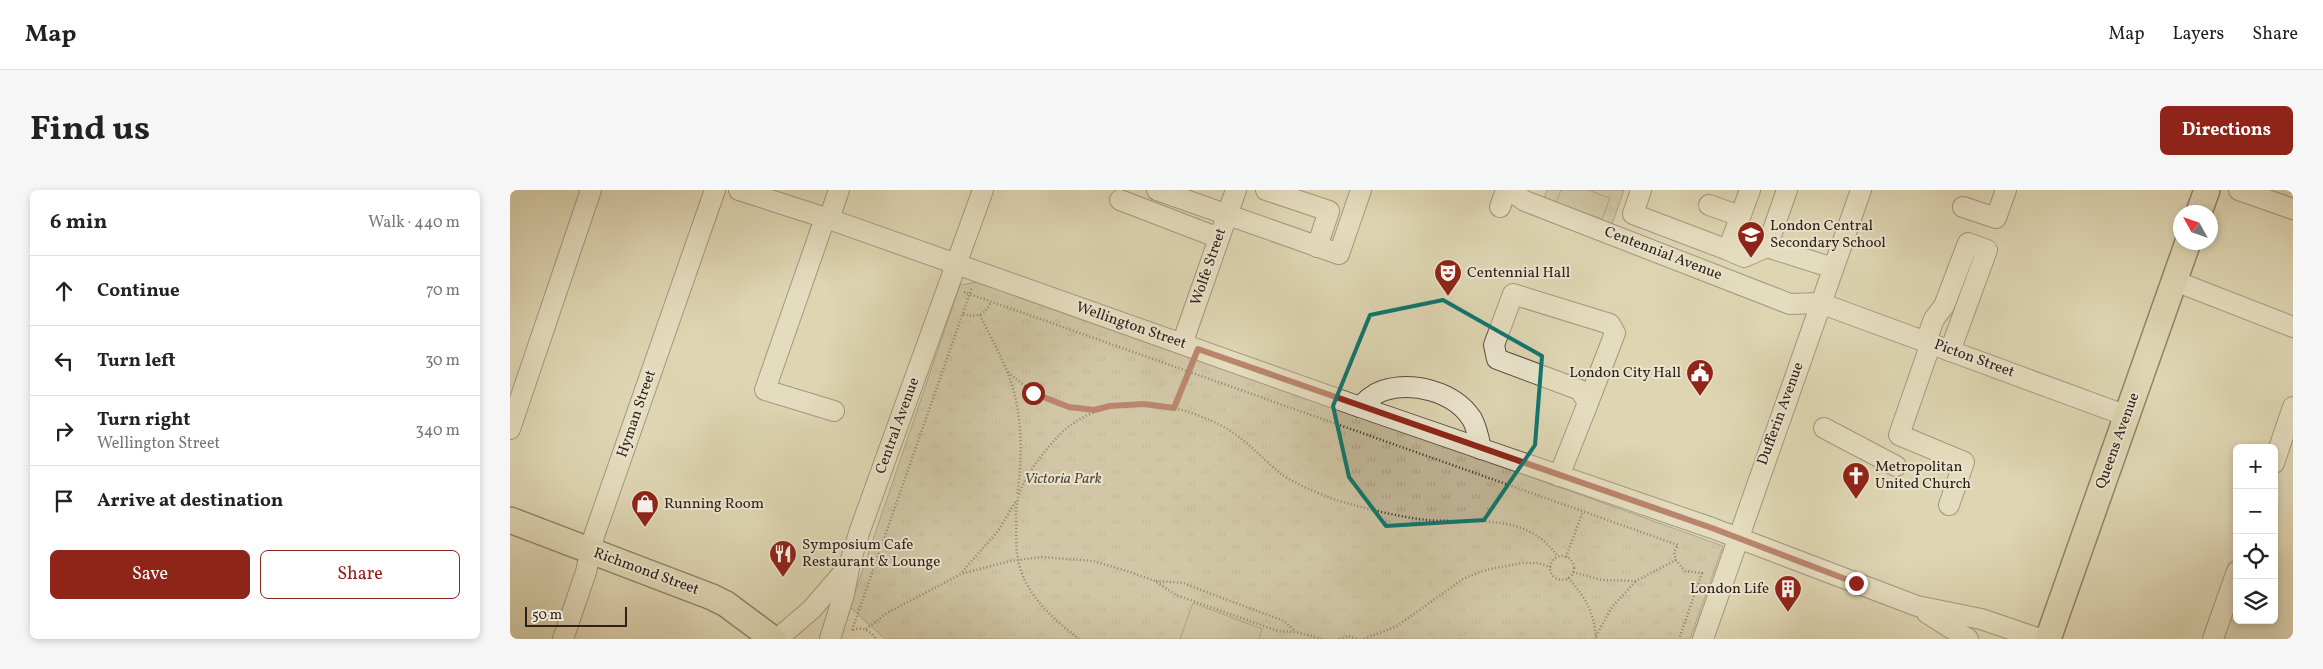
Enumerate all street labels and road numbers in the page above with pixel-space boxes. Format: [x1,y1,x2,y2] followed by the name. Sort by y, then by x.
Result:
[1601,222,1725,286] street label: Centennial Avenue
[1186,225,1232,309] street label: Wolfe Street
[1073,297,1189,355] street label: Wellington Street
[1931,335,2017,383] street label: Picton Street
[1753,360,1809,468] street label: Dufferin Avenue
[612,367,662,461] street label: Hyman Street
[871,375,925,477] street label: Central Avenue
[2091,390,2145,492] street label: Queens Avenue
[590,543,702,601] street label: Richmond Street

